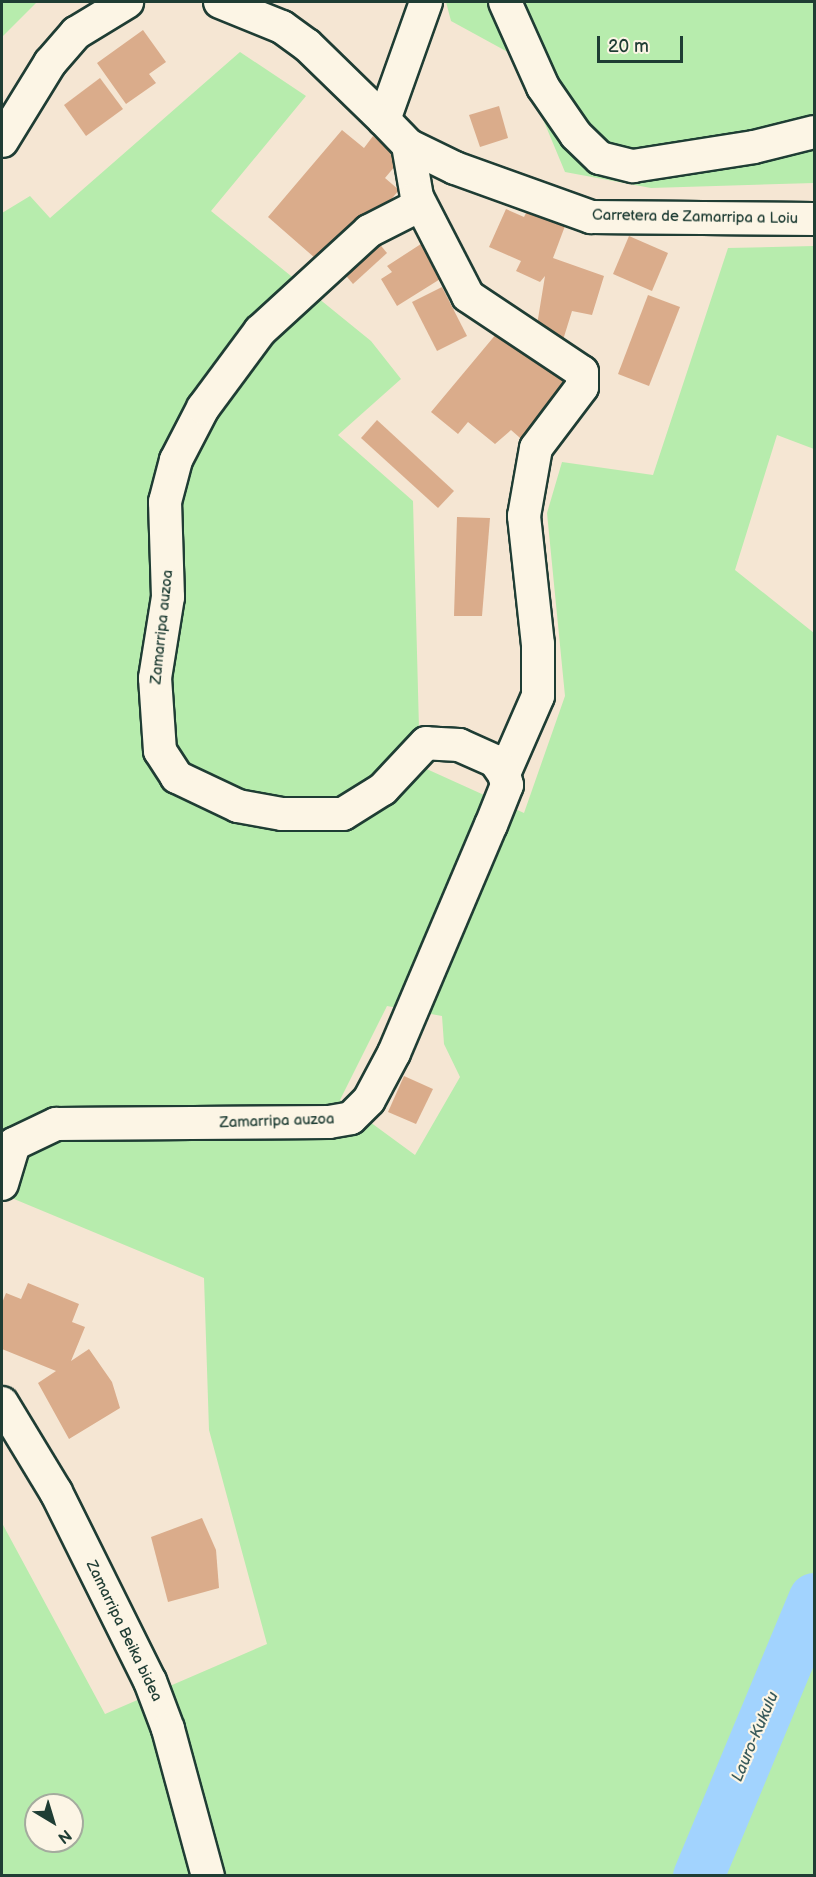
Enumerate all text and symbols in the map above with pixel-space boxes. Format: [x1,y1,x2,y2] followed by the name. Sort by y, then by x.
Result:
[600,24,686,62] scale bar
[608,36,649,57] text: 20 m
[592,206,798,228] street label: Carretera de Zamarripa a Loiu
[147,569,177,685] street label: Zamarripa auzoa
[219,1110,335,1132] street label: Zamarripa auzoa
[82,1558,166,1704] street label: Zamarripa Beika bidea
[729,1689,783,1785] water label: Lauro-Kukulu
[24,1793,84,1853] north arrow
[54,1825,75,1847] text: N

